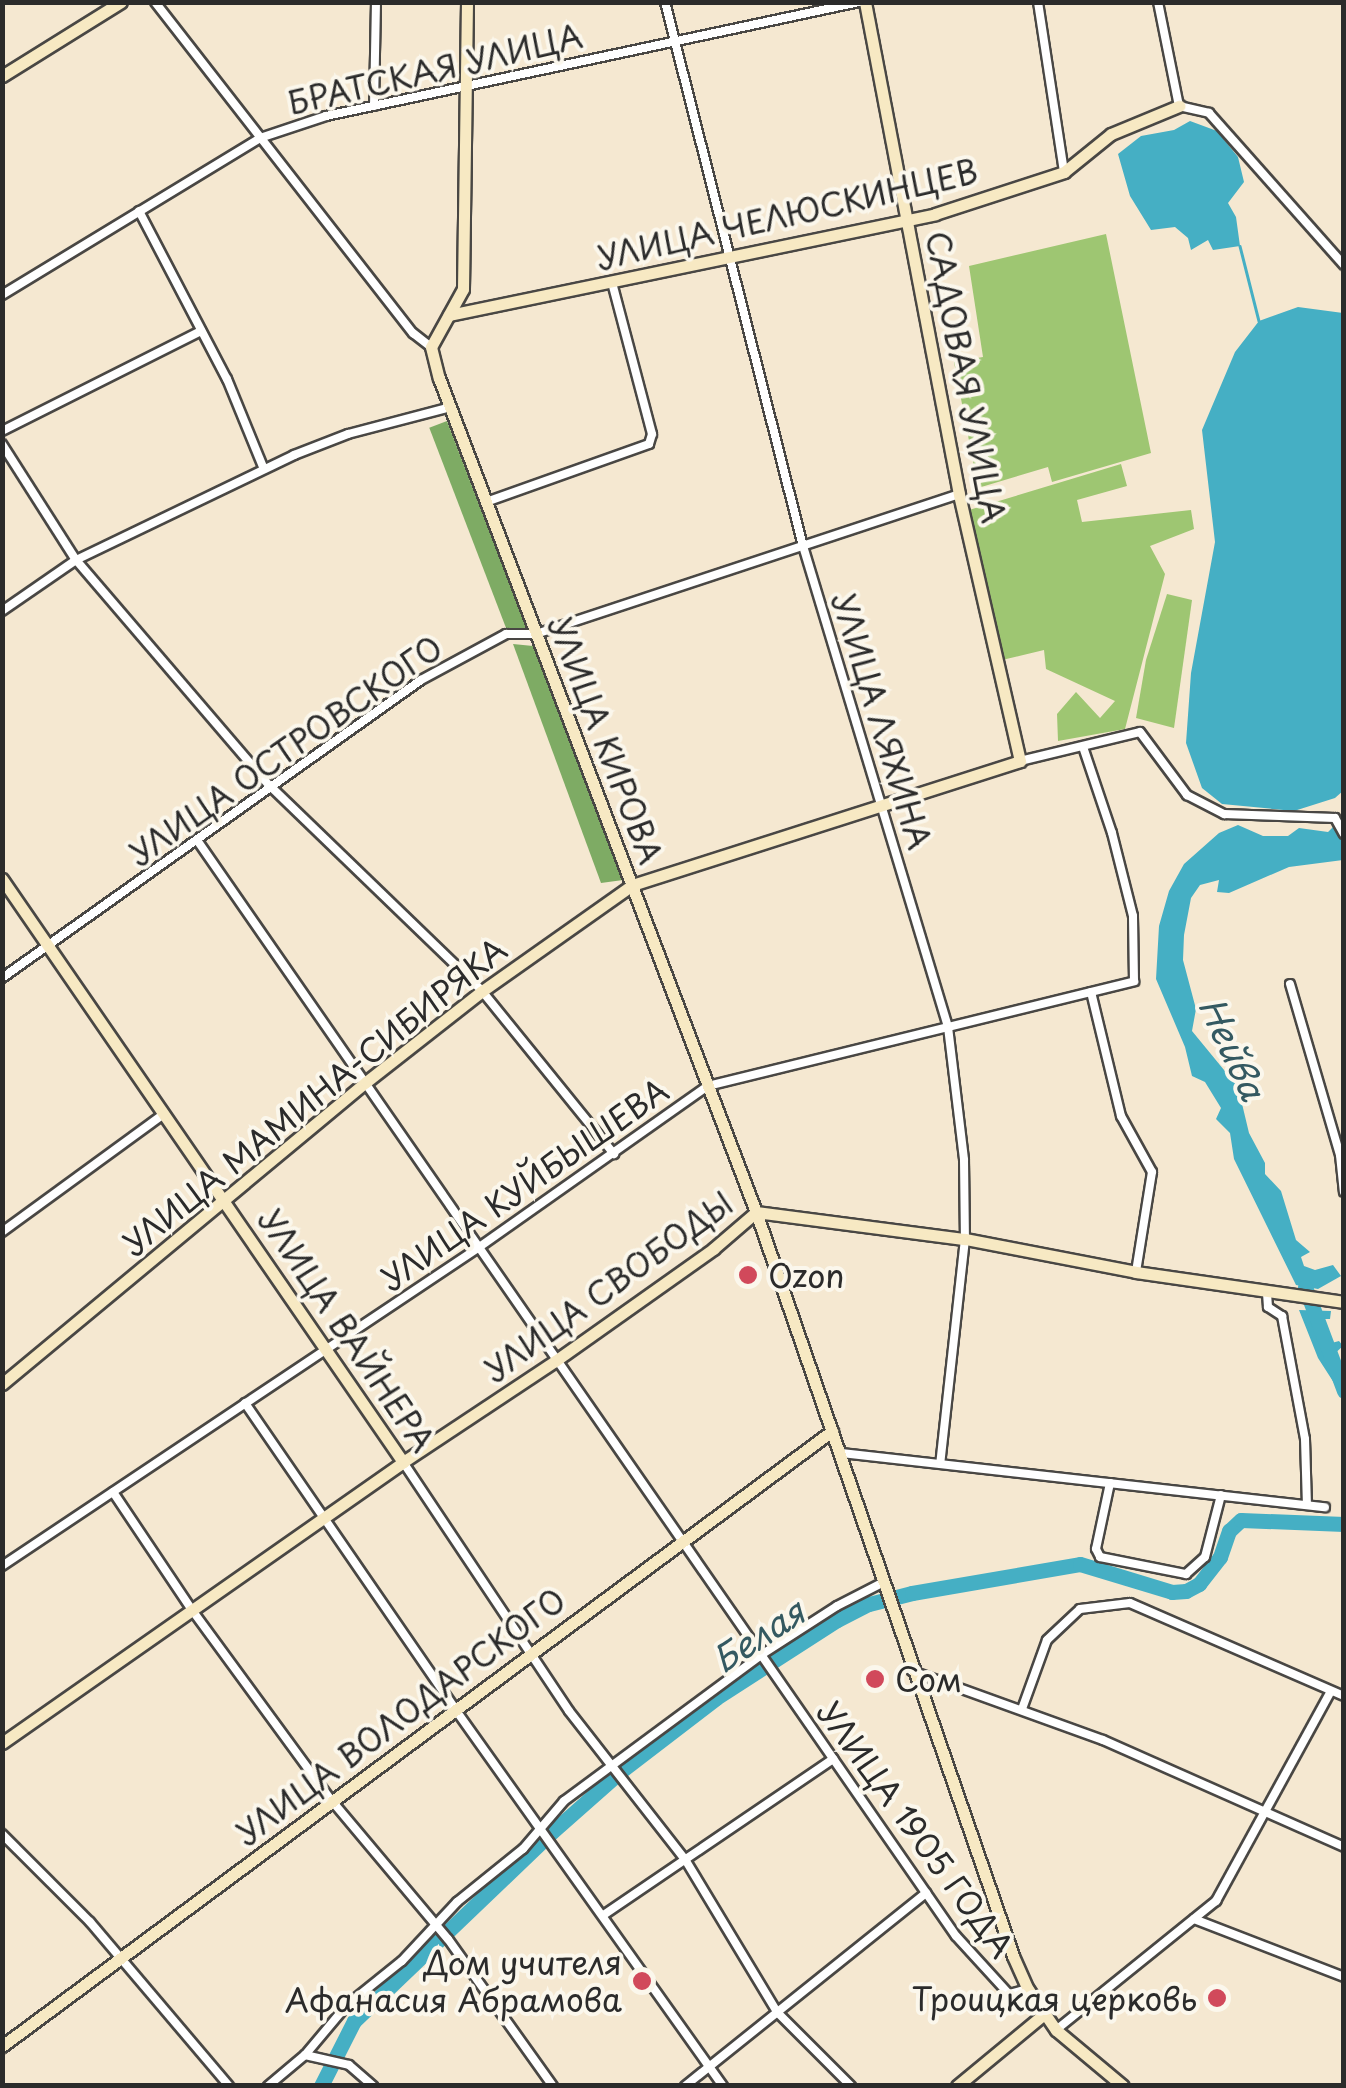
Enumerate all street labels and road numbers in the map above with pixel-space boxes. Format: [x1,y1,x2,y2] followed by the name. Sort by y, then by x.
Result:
[284,16,586,122] street label: БРАТСКАЯ УЛИЦА
[592,151,982,277] street label: УЛИЦА ЧЕЛЮСКИНЦЕВ
[919,229,1013,525] street label: САДОВАЯ УЛИЦА
[824,586,940,856] street label: УЛИЦА ЛЯХИНА
[541,610,671,870] street label: УЛИЦА КИРОВА
[120,627,450,873] street label: УЛИЦА ОСТРОВСКОГО
[114,929,514,1263] street label: УЛИЦА МАМИНА-СИБИРЯКА
[372,1070,676,1298] street label: УЛИЦА КУЙБЫШЕВА
[475,1182,741,1390] street label: УЛИЦА СВОБОДЫ
[251,1201,443,1459] street label: УЛИЦА ВАЙНЕРА
[227,1579,573,1853] street label: УЛИЦА ВОЛОДАРСКОГО
[810,1693,1022,1965] street label: УЛИЦА 1905 ГОДА

